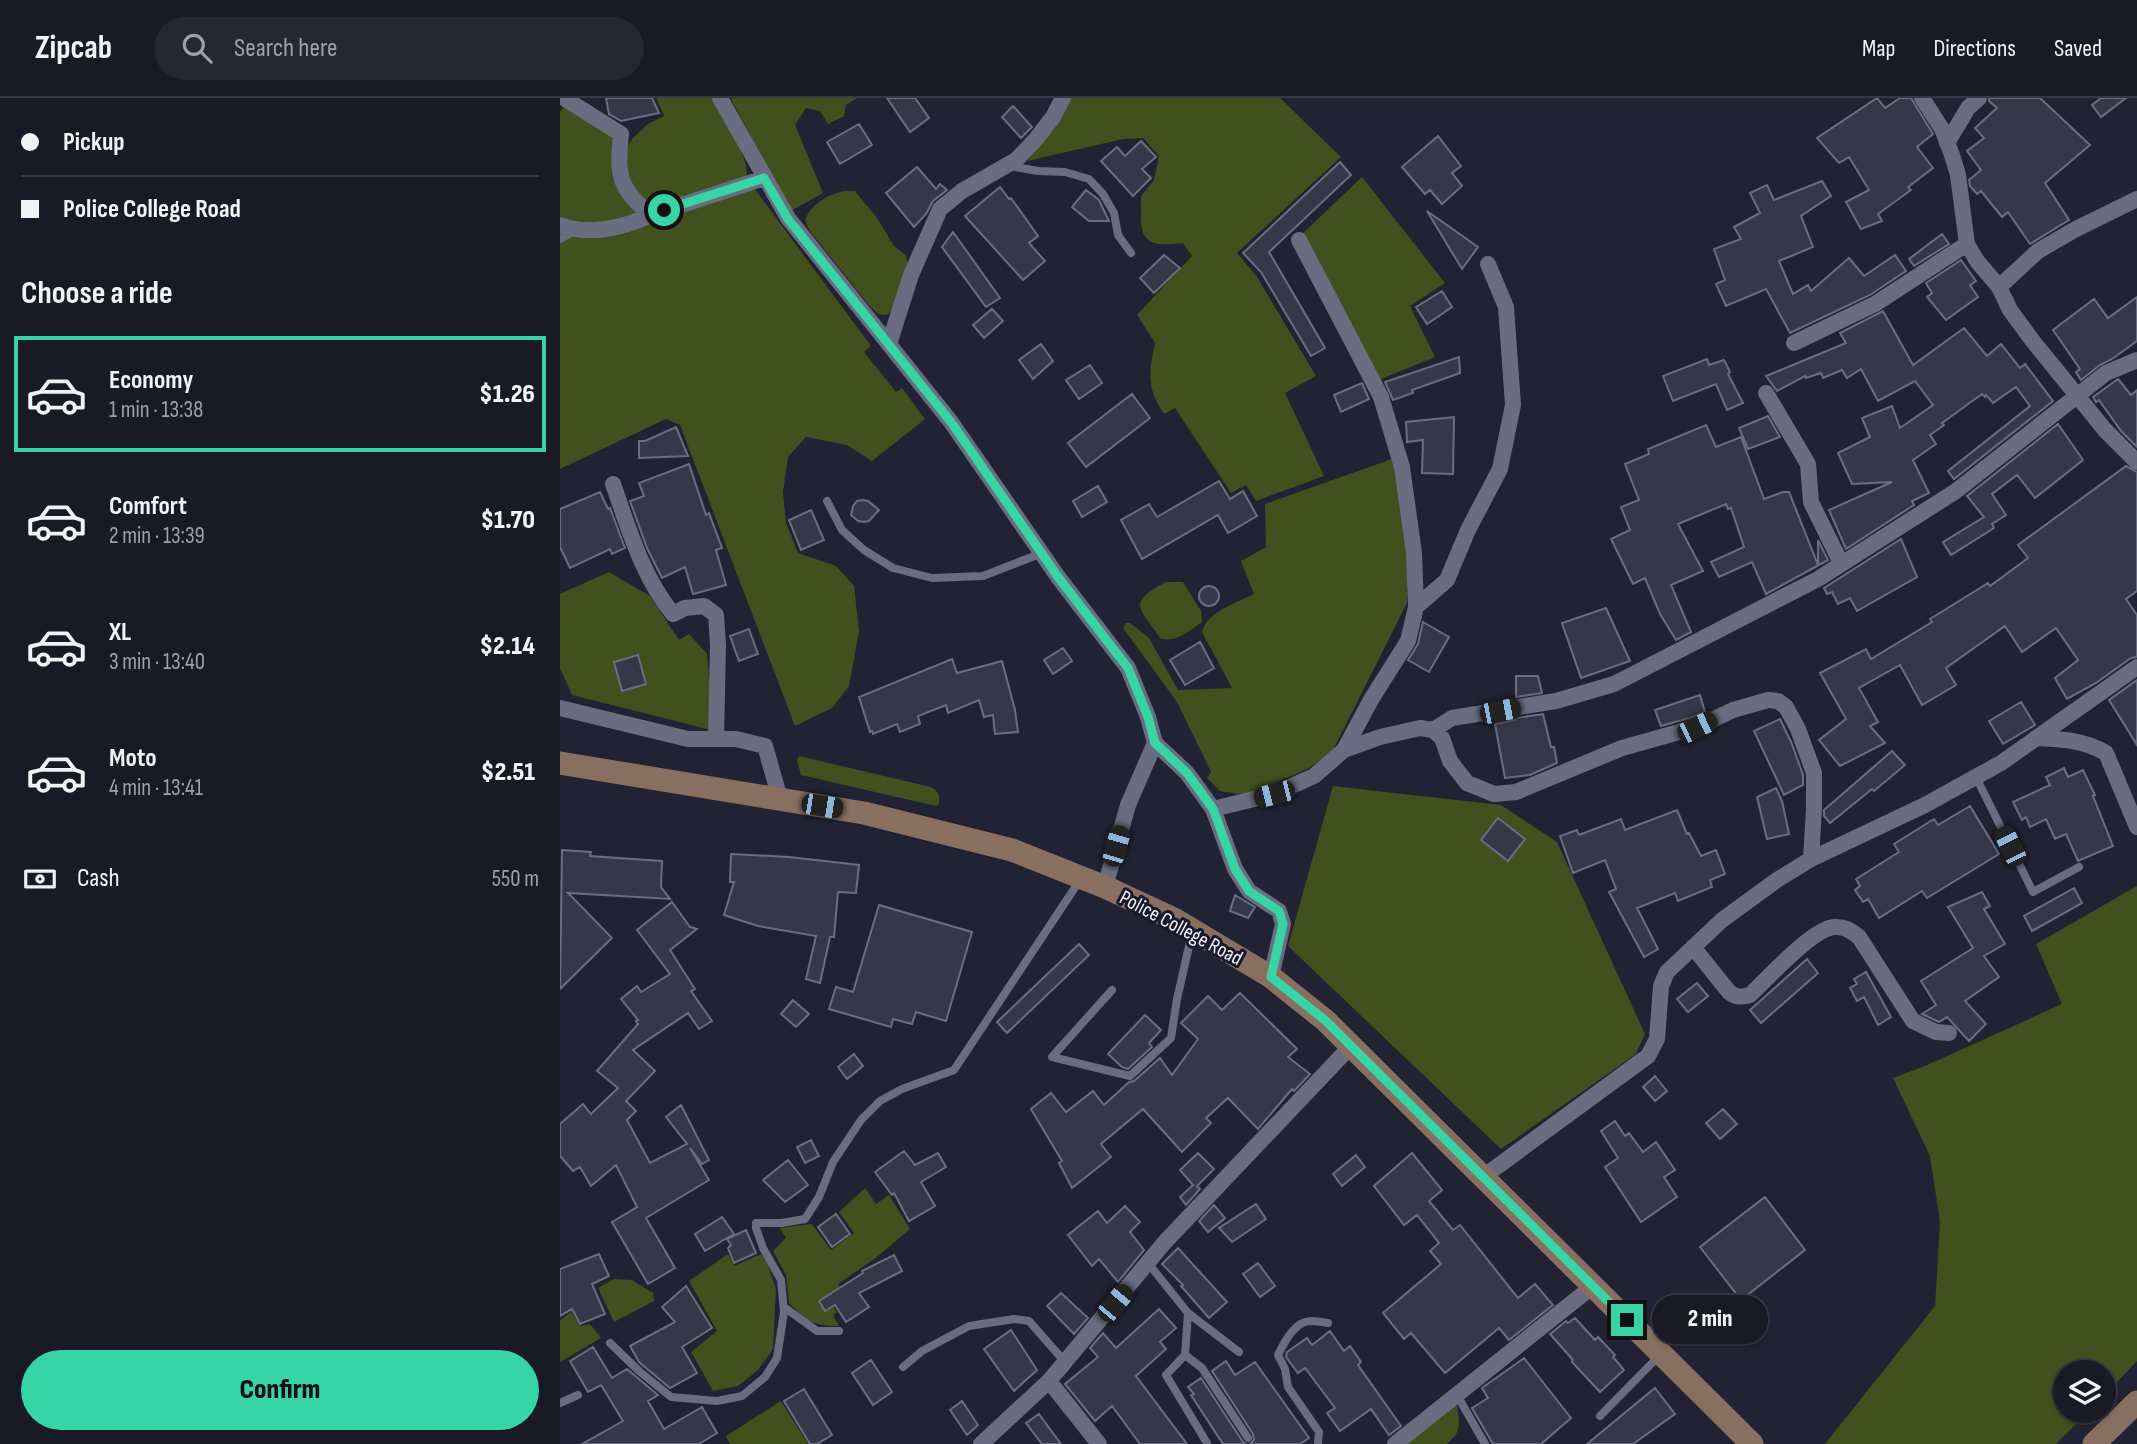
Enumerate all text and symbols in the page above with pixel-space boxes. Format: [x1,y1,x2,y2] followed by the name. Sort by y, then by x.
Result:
[154,17,644,80] search box
[35,28,112,68] text: Zipcab
[178,29,216,67] icon: search
[234,33,337,64] text: Search here
[1862,34,1895,63] text: Map
[1933,34,2016,63] text: Directions
[2054,34,2102,63] text: Saved
[63,127,125,158] text: Pickup
[63,194,241,225] text: Police College Road
[648,194,680,226] route start
[21,274,173,313] text: Choose a ride
[25,363,88,426] icon: car
[109,365,193,396] text: Economy
[479,379,535,410] text: $1.26
[109,396,203,424] text: 1 min · 13:38
[25,489,88,552] icon: car
[109,491,187,522] text: Comfort
[481,505,535,536] text: $1.70
[109,522,205,550] text: 2 min · 13:39
[25,615,88,678] icon: car
[109,617,131,648] text: XL
[480,631,535,662] text: $2.14
[109,648,205,676] text: 3 min · 13:40
[1478,697,1523,725] car
[1674,708,1721,746] car
[25,741,88,804] icon: car
[109,743,157,774] text: Moto
[481,757,535,788] text: $2.51
[109,774,203,802] text: 4 min · 13:41
[1252,779,1297,809] car
[800,792,845,820] car
[1101,823,1132,869] car
[1992,823,2029,869] car
[21,860,59,898] icon: cash
[77,863,120,894] text: Cash
[492,865,539,893] text: 550 m
[1115,885,1247,971] street label: Police College Road
[1094,1280,1137,1326] car
[1652,1296,1767,1344] callout: 2 min
[1611,1304,1643,1336] route end
[1688,1305,1732,1333] text: 2 min
[21,1350,539,1430] button: Confirm
[2053,1360,2116,1423] map controls
[2053,1360,2116,1423] button: layers

